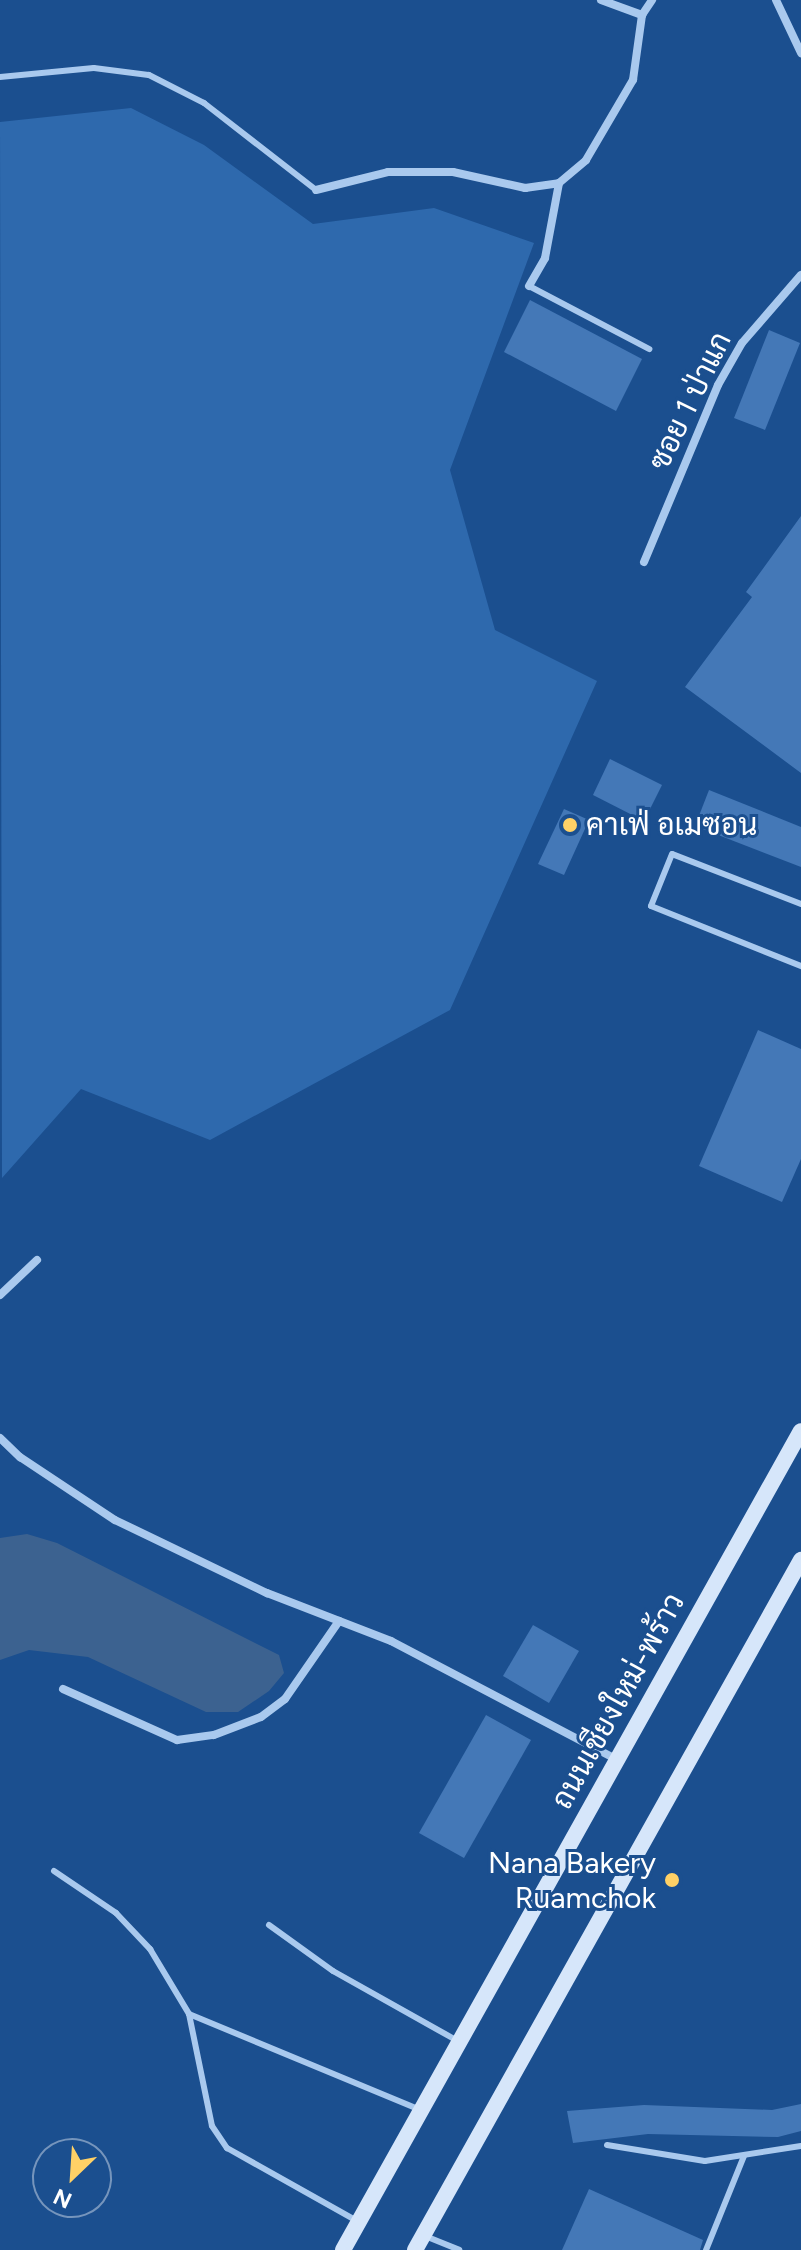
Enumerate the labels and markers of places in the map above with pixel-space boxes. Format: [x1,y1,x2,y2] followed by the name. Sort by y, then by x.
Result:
[586,807,757,843] place label: คาเฟ่ อเมซอน
[561,816,579,834] marker: คาเฟ่ อเมซอน
[488,1845,656,1916] place label: Nana Bakery Ruamchok
[663,1871,681,1889] marker: Nana Bakery Ruamchok

